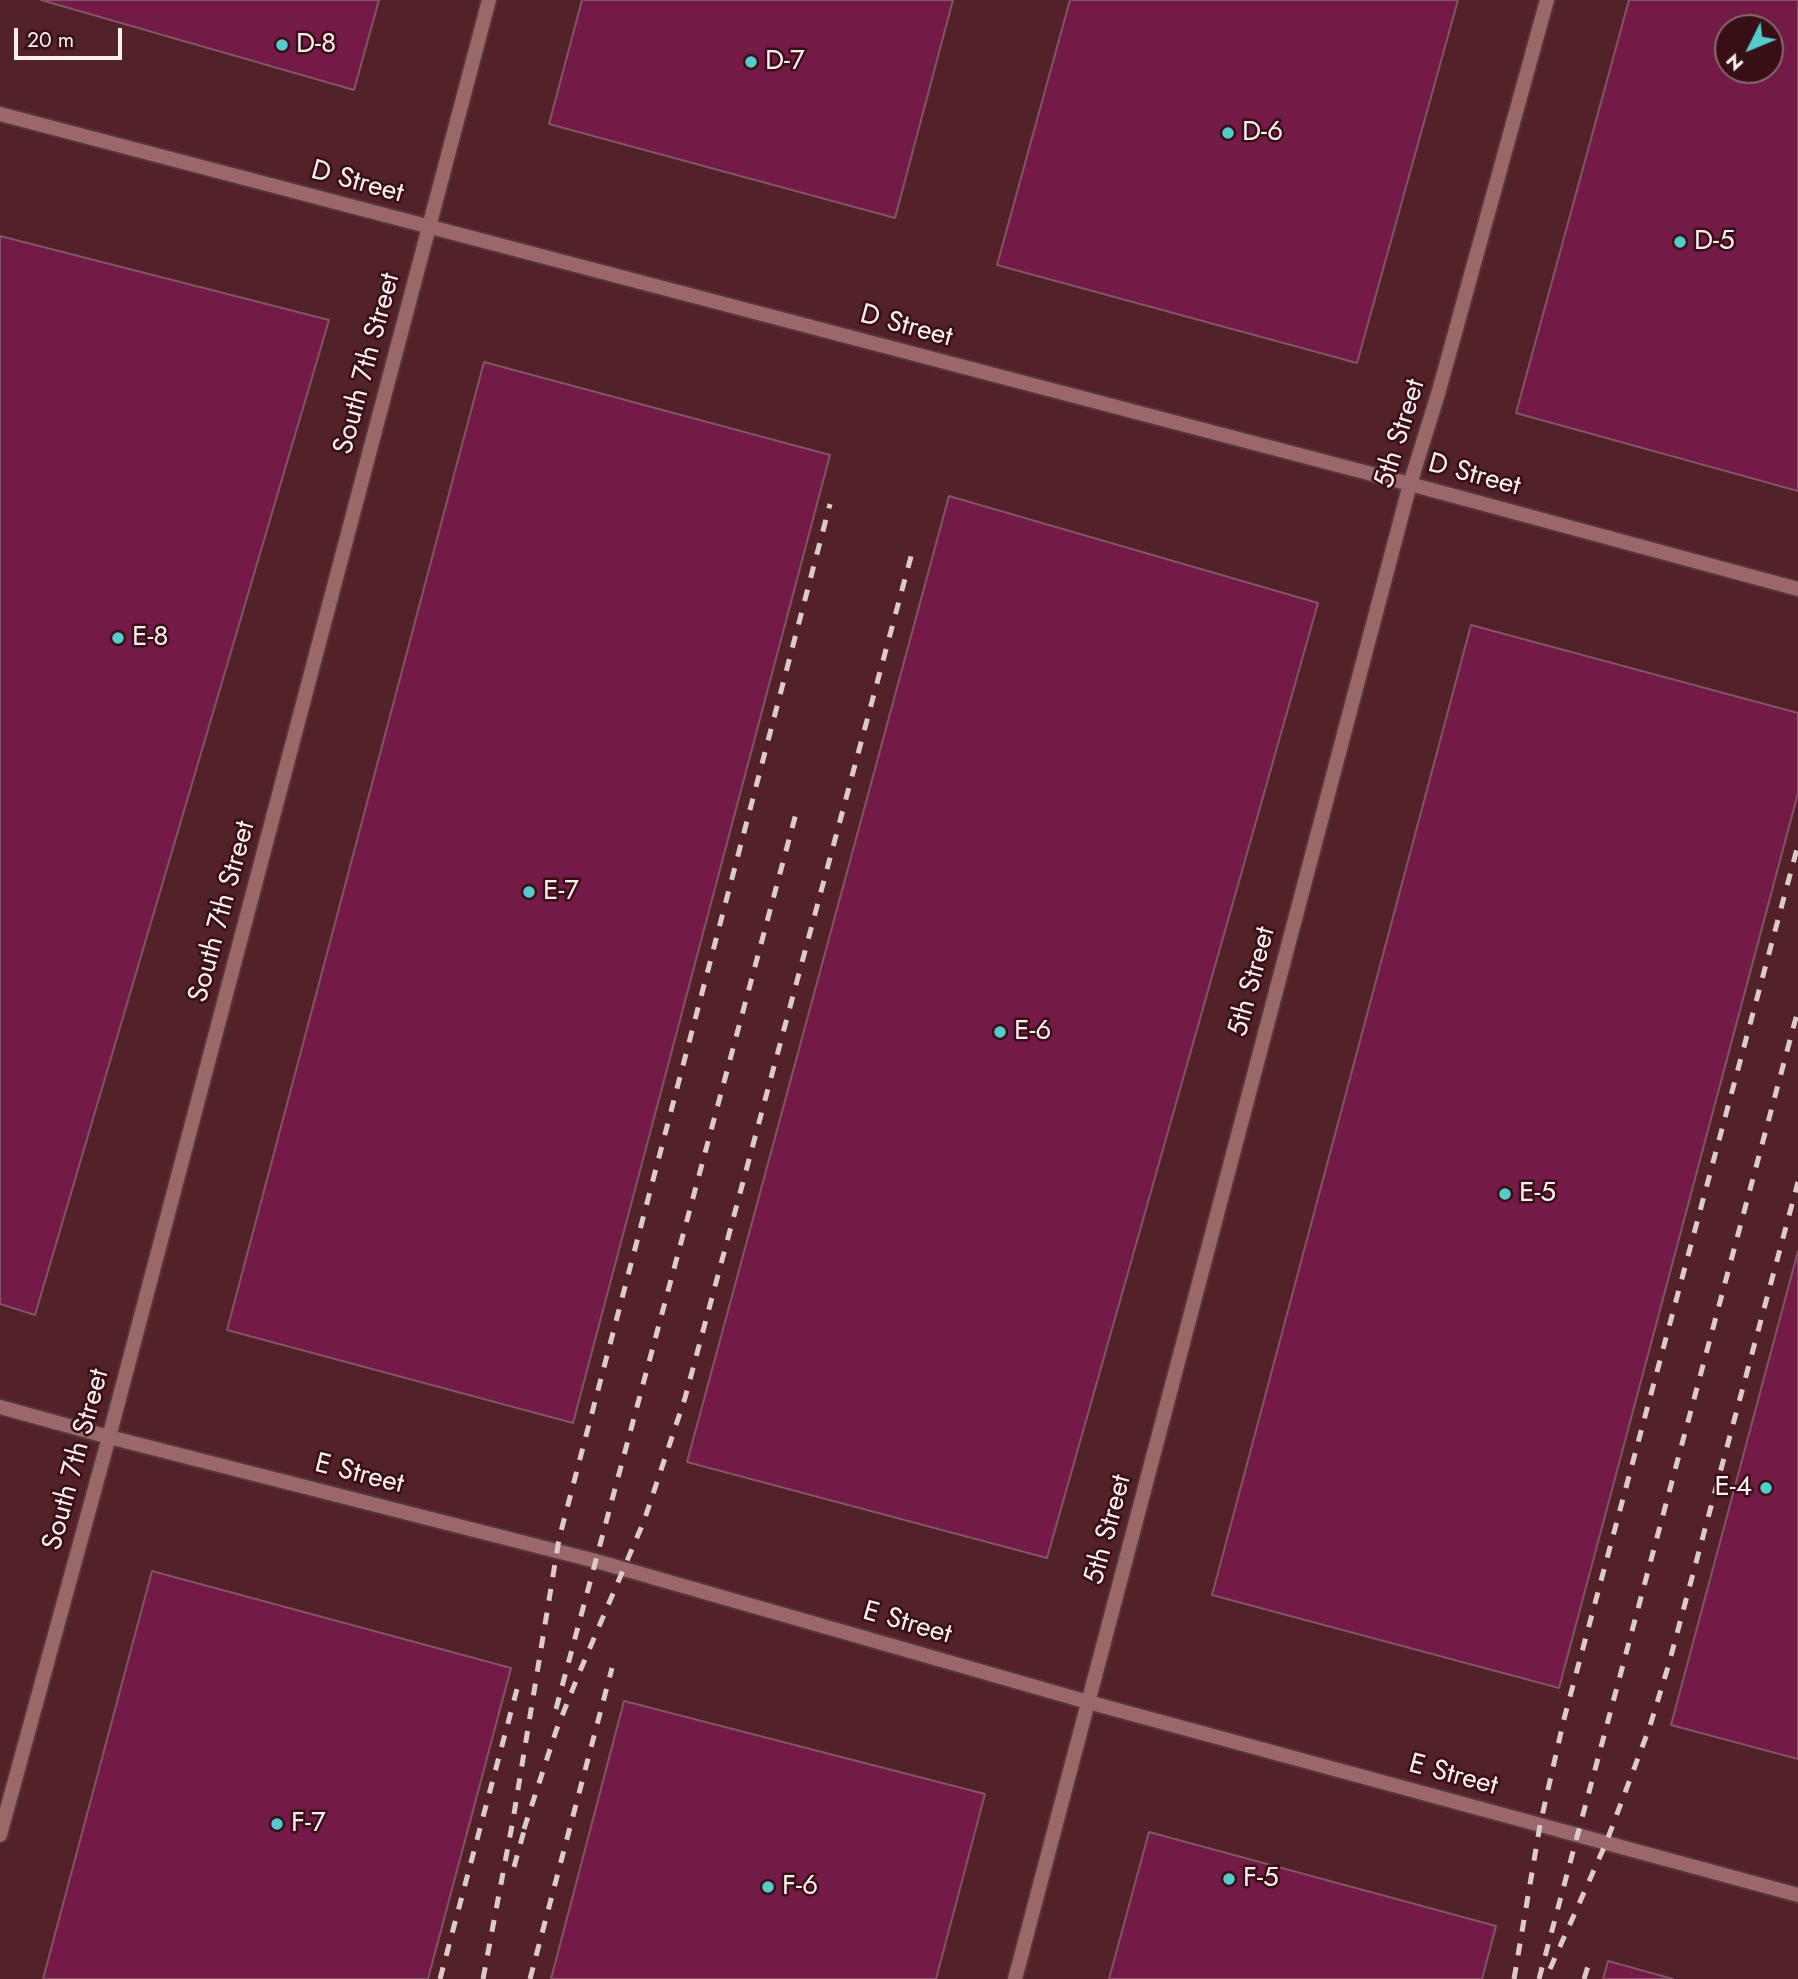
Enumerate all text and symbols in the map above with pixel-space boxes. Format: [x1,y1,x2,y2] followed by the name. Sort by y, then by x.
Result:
[18,14,126,58] scale bar
[1714,14,1784,84] north arrow
[27,25,74,55] text: 20 m
[296,28,336,62] place label: D-8
[274,37,290,53] marker: D-8
[765,45,805,79] place label: D-7
[1720,48,1750,77] text: N
[743,54,759,70] marker: D-7
[1242,116,1283,150] place label: D-6
[1220,125,1236,141] marker: D-6
[307,155,407,211] street label: D Street
[1694,225,1735,259] place label: D-5
[1672,234,1688,250] marker: D-5
[328,270,408,458] street label: South 7th Street
[856,299,956,355] street label: D Street
[1368,375,1434,493] street label: 5th Street
[1424,448,1524,504] street label: D Street
[132,621,169,655] place label: E-8
[110,630,126,646] marker: E-8
[183,818,263,1006] street label: South 7th Street
[543,875,579,909] place label: E-7
[521,884,537,900] marker: E-7
[1222,923,1284,1041] street label: 5th Street
[1014,1015,1051,1049] place label: E-6
[992,1024,1008,1040] marker: E-6
[1519,1177,1556,1211] place label: E-5
[1497,1186,1513,1202] marker: E-5
[37,1366,117,1554] street label: South 7th Street
[311,1448,407,1502] street label: E Street
[1078,1471,1140,1589] street label: 5th Street
[1714,1471,1752,1505] place label: E-4
[1758,1480,1774,1496] marker: E-4
[859,1595,955,1653] street label: E Street
[1405,1748,1501,1804] street label: E Street
[291,1807,326,1841] place label: F-7
[269,1816,285,1832] marker: F-7
[1243,1862,1279,1896] place label: F-5
[782,1870,818,1904] place label: F-6
[1221,1871,1237,1887] marker: F-5
[760,1879,776,1895] marker: F-6

